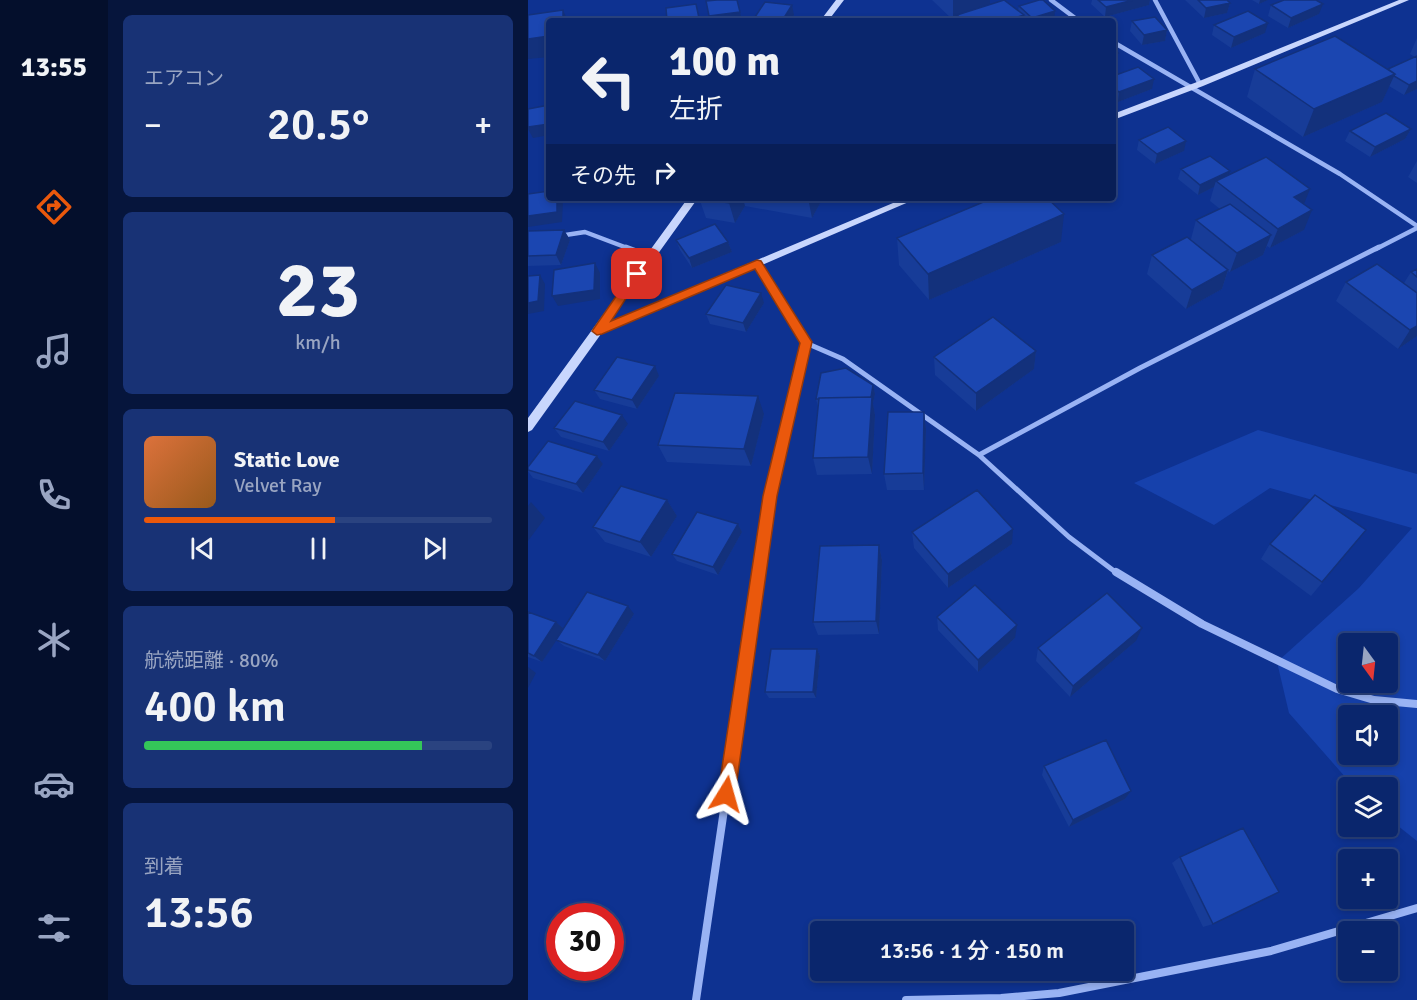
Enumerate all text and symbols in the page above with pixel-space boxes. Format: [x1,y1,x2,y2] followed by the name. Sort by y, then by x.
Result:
[669,36,780,87] text: 100 m
[570,42,648,120] icon: left
[21,51,87,84] text: 13:55
[144,66,224,91] text: エアコン
[669,93,723,126] text: 左折
[267,97,369,152] text: 20.5°
[144,105,162,146] text: −
[474,105,492,146] text: +
[648,156,681,189] icon: right
[570,162,636,189] text: その先
[33,186,75,228] icon: directions
[276,243,360,339] text: 23
[611,248,662,299] pin
[620,257,653,290] icon: arrive
[33,330,75,372] icon: music
[295,330,341,355] text: km/h
[234,446,340,473] text: Static Love
[234,473,322,498] text: Velvet Ray
[33,474,75,516] icon: phone
[186,532,219,565] icon: previous
[302,532,335,565] icon: pause
[418,532,451,565] icon: next
[33,619,75,661] icon: climate
[1338,633,1398,693] north arrow
[1338,633,1398,981] map controls
[144,648,279,673] text: 航続距離 · 80%
[144,679,286,734] text: 400 km
[1338,705,1398,765] button: sound
[694,762,758,826] position arrow
[33,763,75,805] icon: car
[1338,777,1398,837] button: layers
[1338,849,1398,909] button: +
[144,854,184,879] text: 到着
[144,885,254,940] text: 13:56
[546,903,624,981] speed limit sign: 30
[33,907,75,949] icon: filters
[1338,921,1398,981] button: −
[880,937,1064,964] text: 13:56 · 1 分 · 150 m

